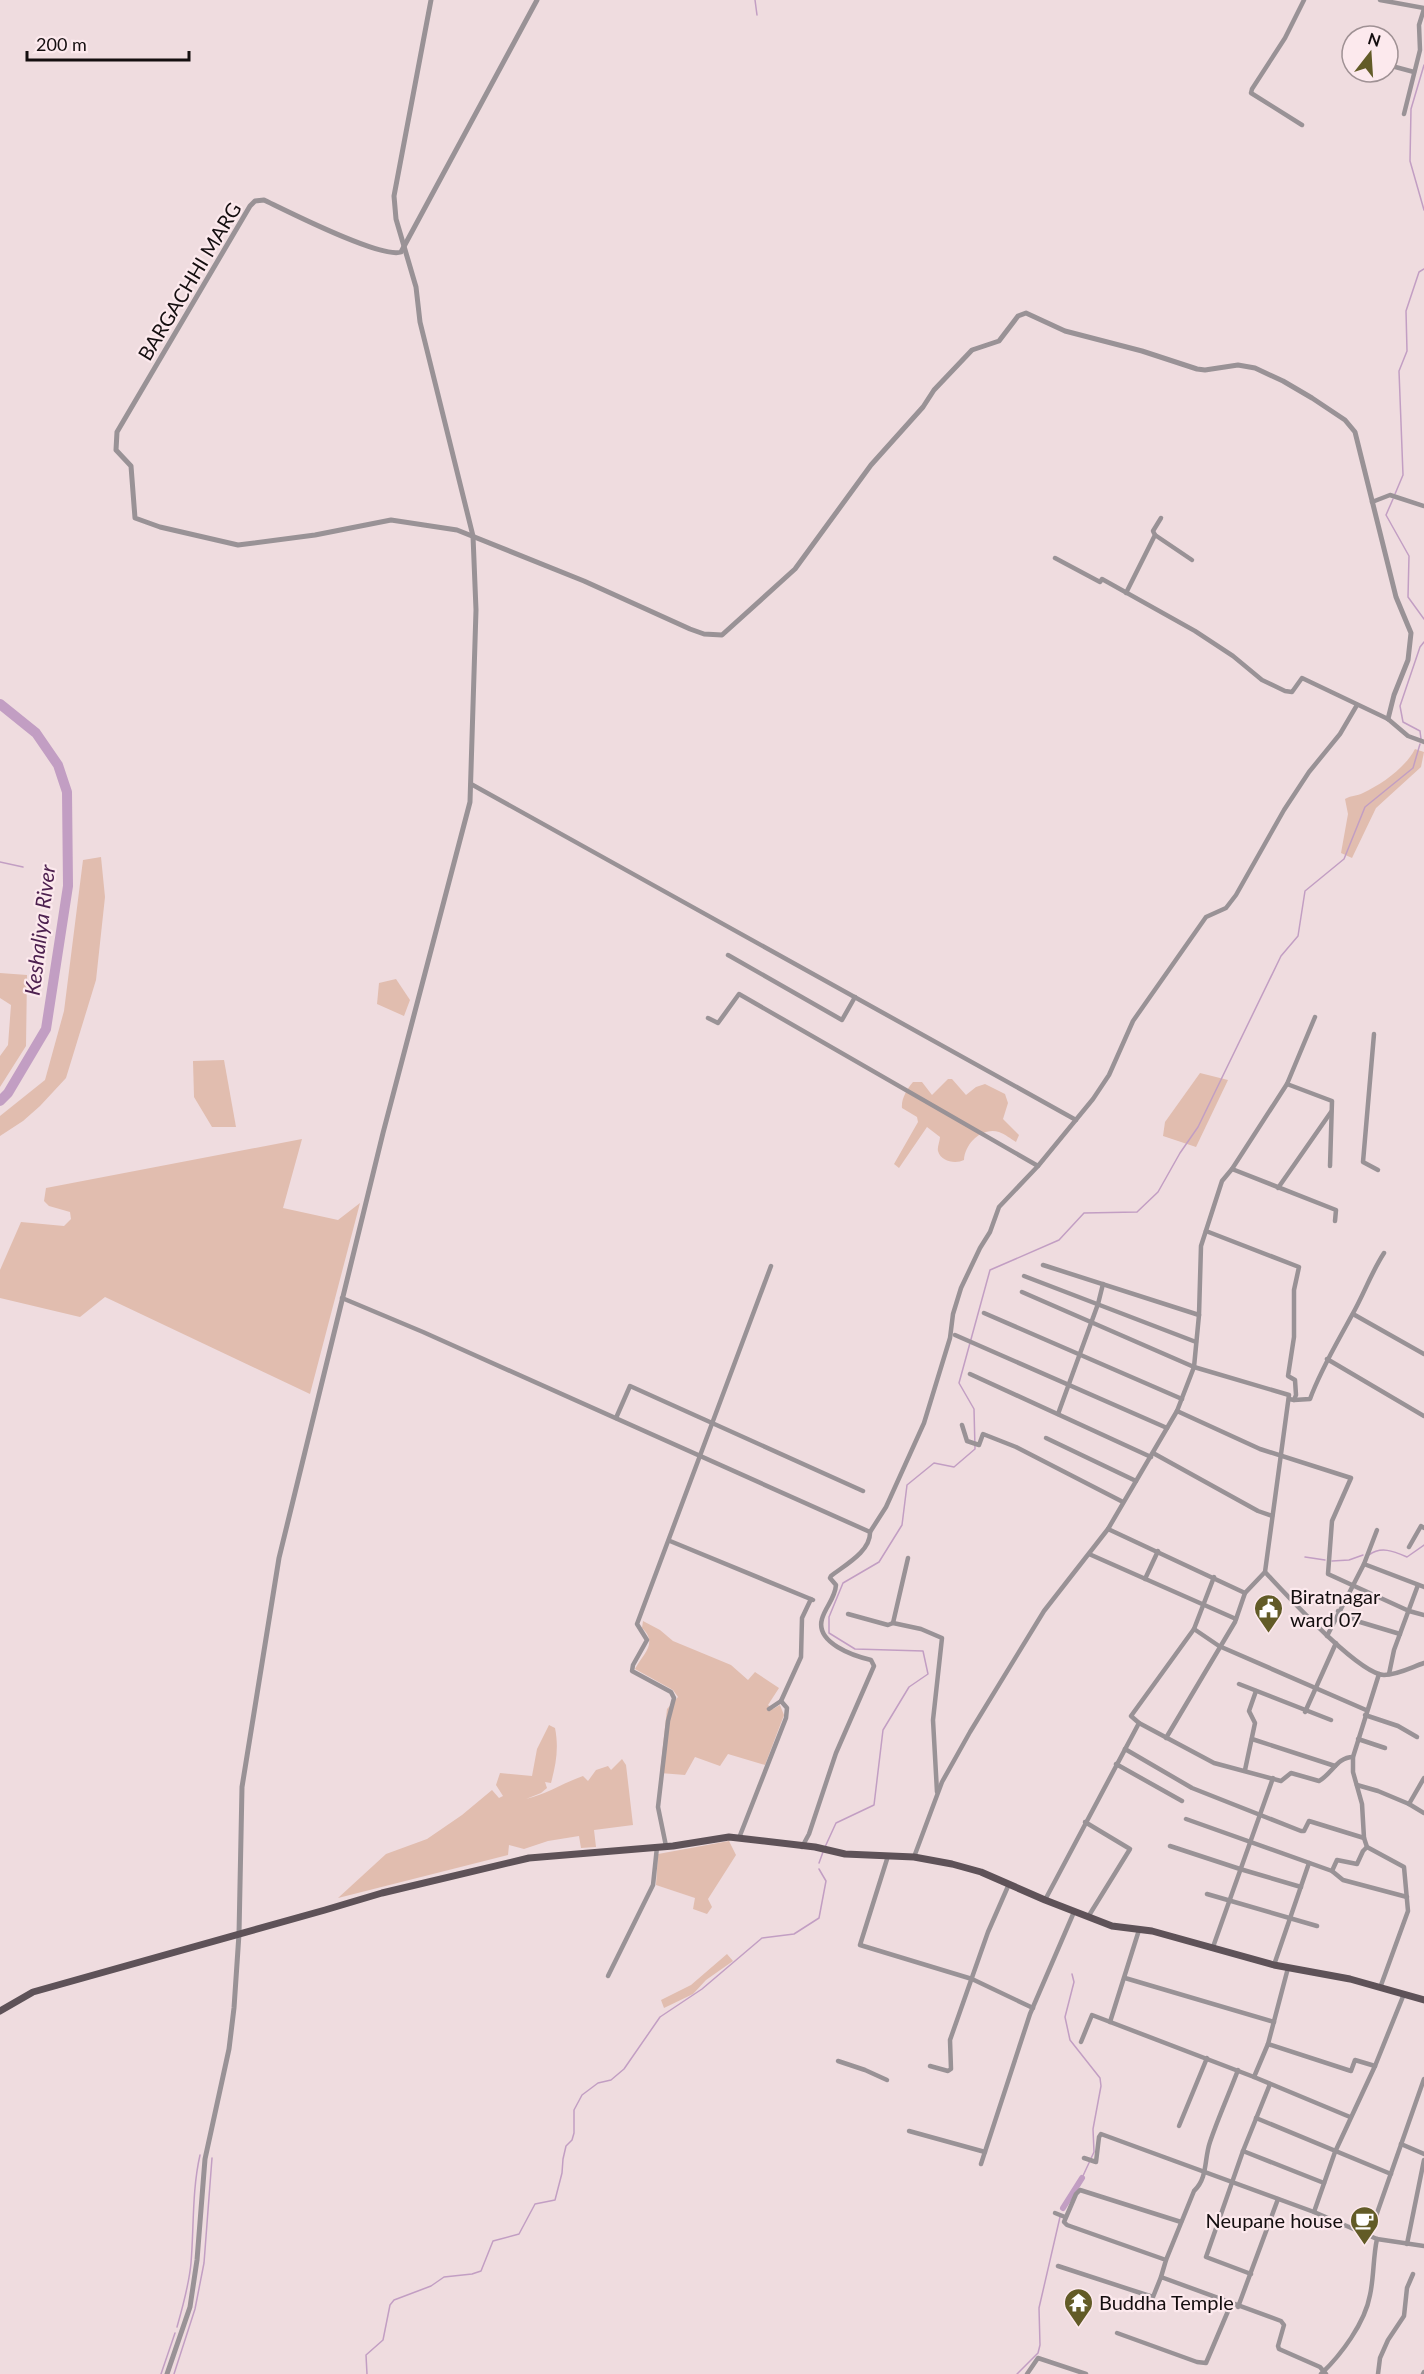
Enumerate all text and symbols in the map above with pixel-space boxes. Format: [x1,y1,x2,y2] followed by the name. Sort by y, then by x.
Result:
[27,24,189,62] scale bar
[1340,24,1400,84] north arrow
[1366,28,1383,50] text: N
[36,33,87,55] text: 200 m
[132,198,246,364] street label: BARGACHHI MARG
[19,862,60,997] water label: Keshaliya River
[1290,1584,1381,1631] place label: Biratnagar ward 07
[1253,1592,1285,1634] public building icon: Biratnagar ward 07
[1348,2204,1380,2246] cafe icon: Neupane house
[1205,2208,1343,2232] place label: Neupane house
[1062,2286,1094,2328] temple icon: Buddha Temple
[1099,2290,1234,2314] place label: Buddha Temple

